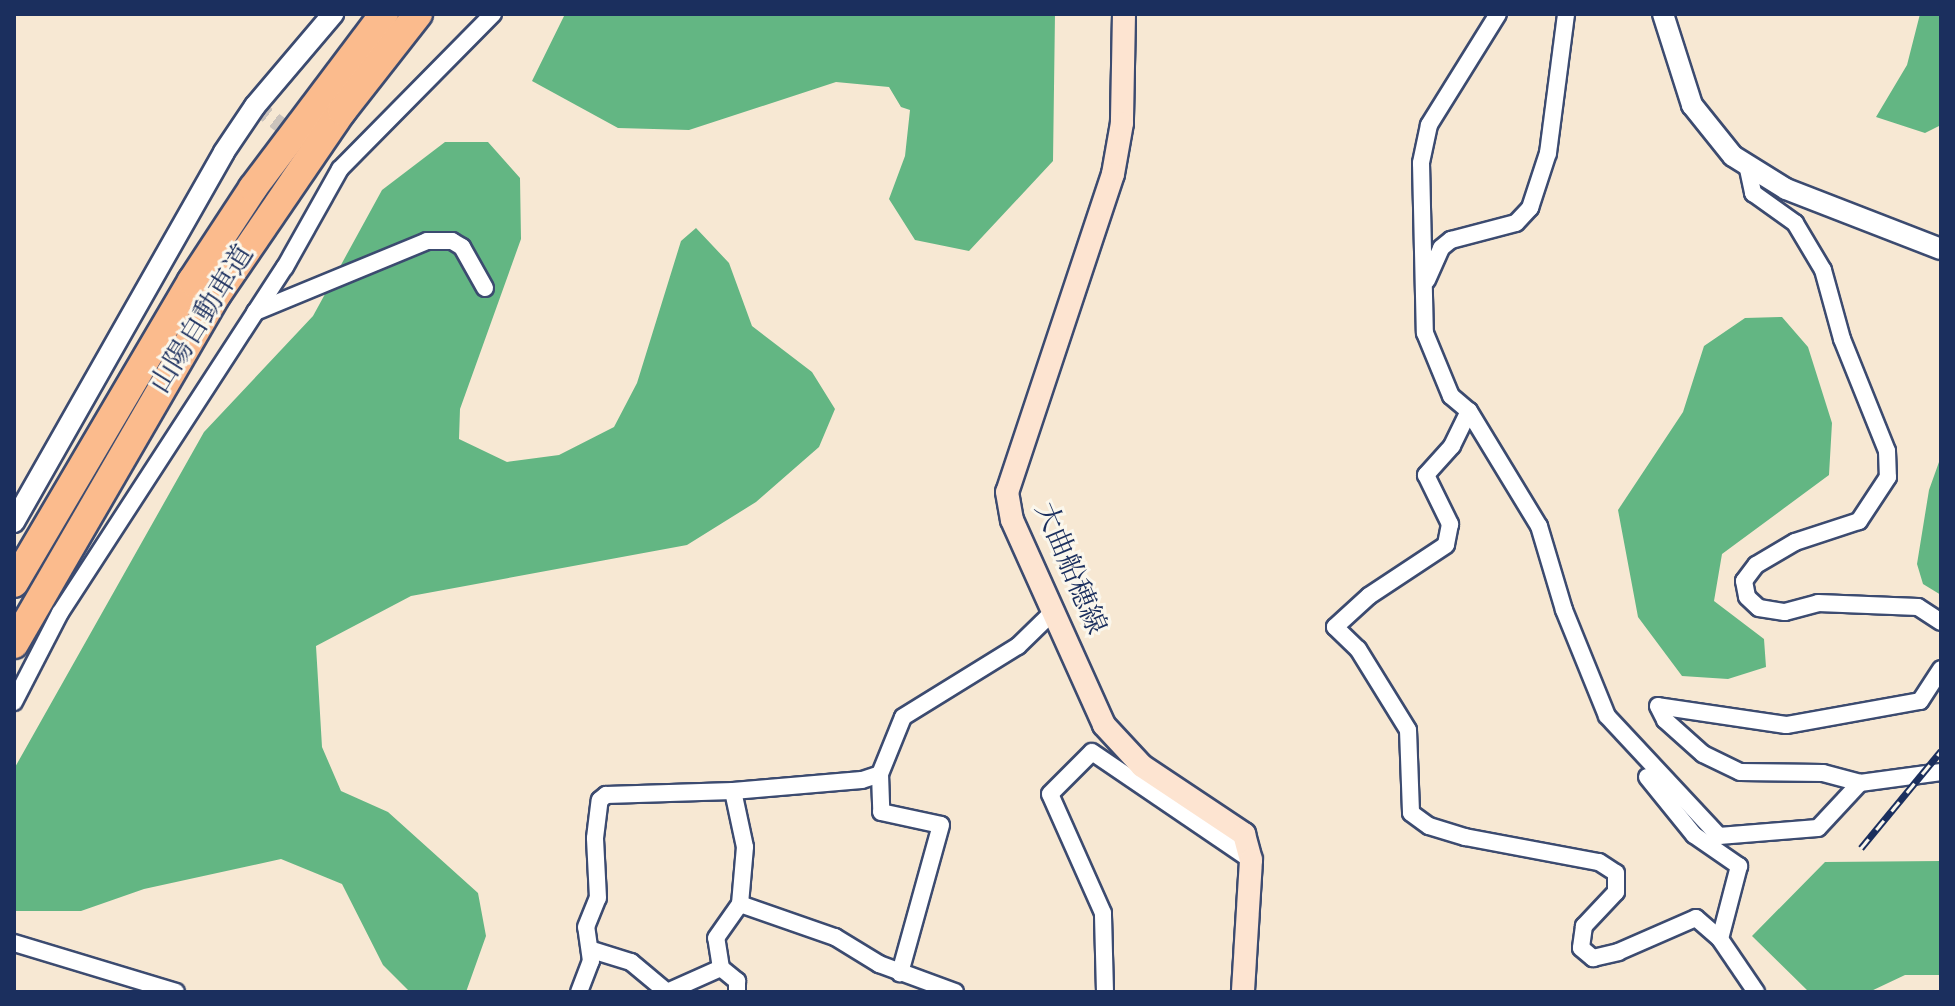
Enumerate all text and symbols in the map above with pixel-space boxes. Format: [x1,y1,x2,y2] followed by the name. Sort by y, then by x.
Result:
[144,240,262,400] street label: 山陽自動車道
[1026,498,1112,640] street label: 大曲船穂線

